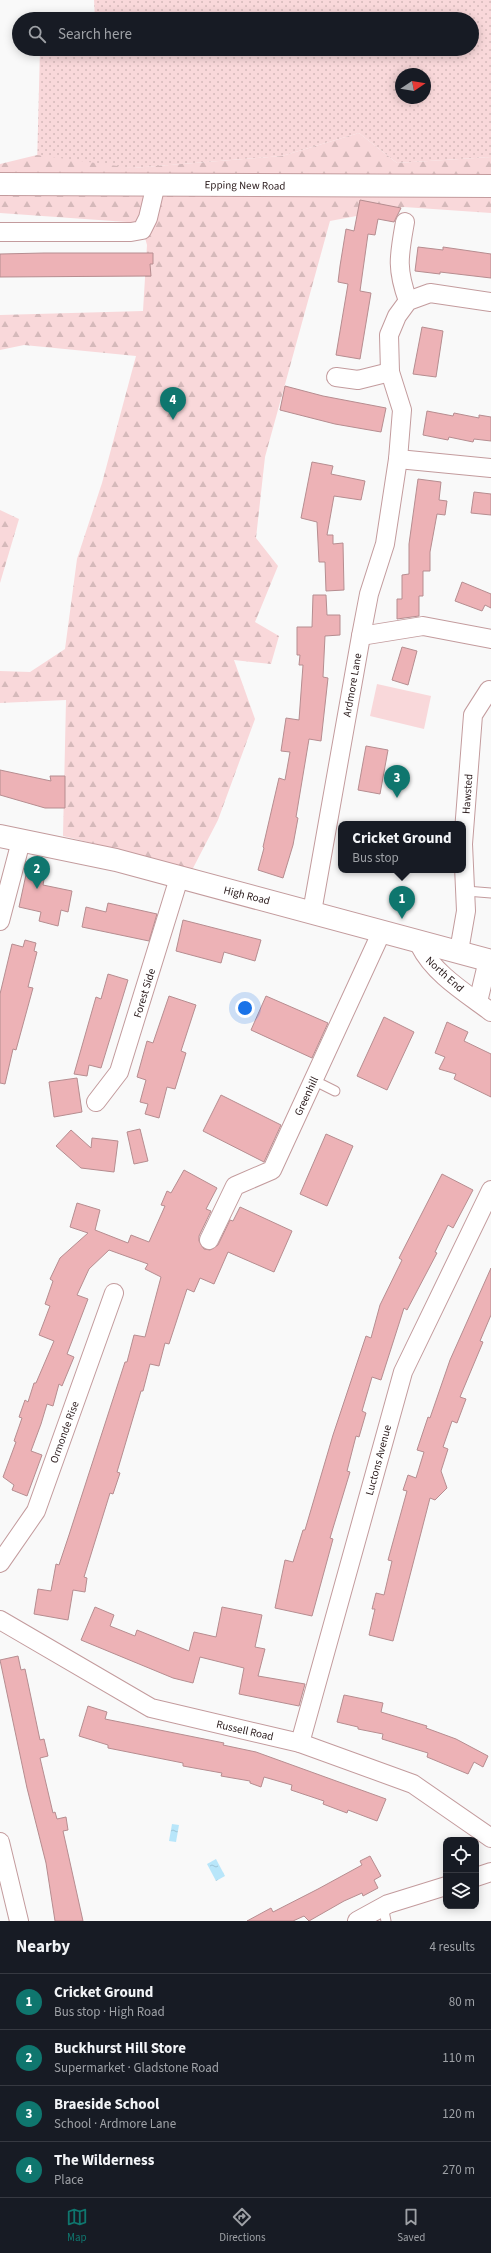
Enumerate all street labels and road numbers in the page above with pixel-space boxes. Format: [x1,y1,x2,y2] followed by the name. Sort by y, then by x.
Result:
[204,177,286,194] street label: Epping New Road
[339,651,366,718] street label: Ardmore Lane
[459,773,476,815] street label: Hawsted
[222,882,272,908] street label: High Road
[422,953,467,996] street label: North End
[130,966,159,1020] street label: Forest Side
[291,1074,322,1118] street label: Greenhill
[46,1399,83,1465] street label: Ormonde Rise
[362,1423,395,1497] street label: Luctons Avenue
[215,1717,275,1744] street label: Russell Road

